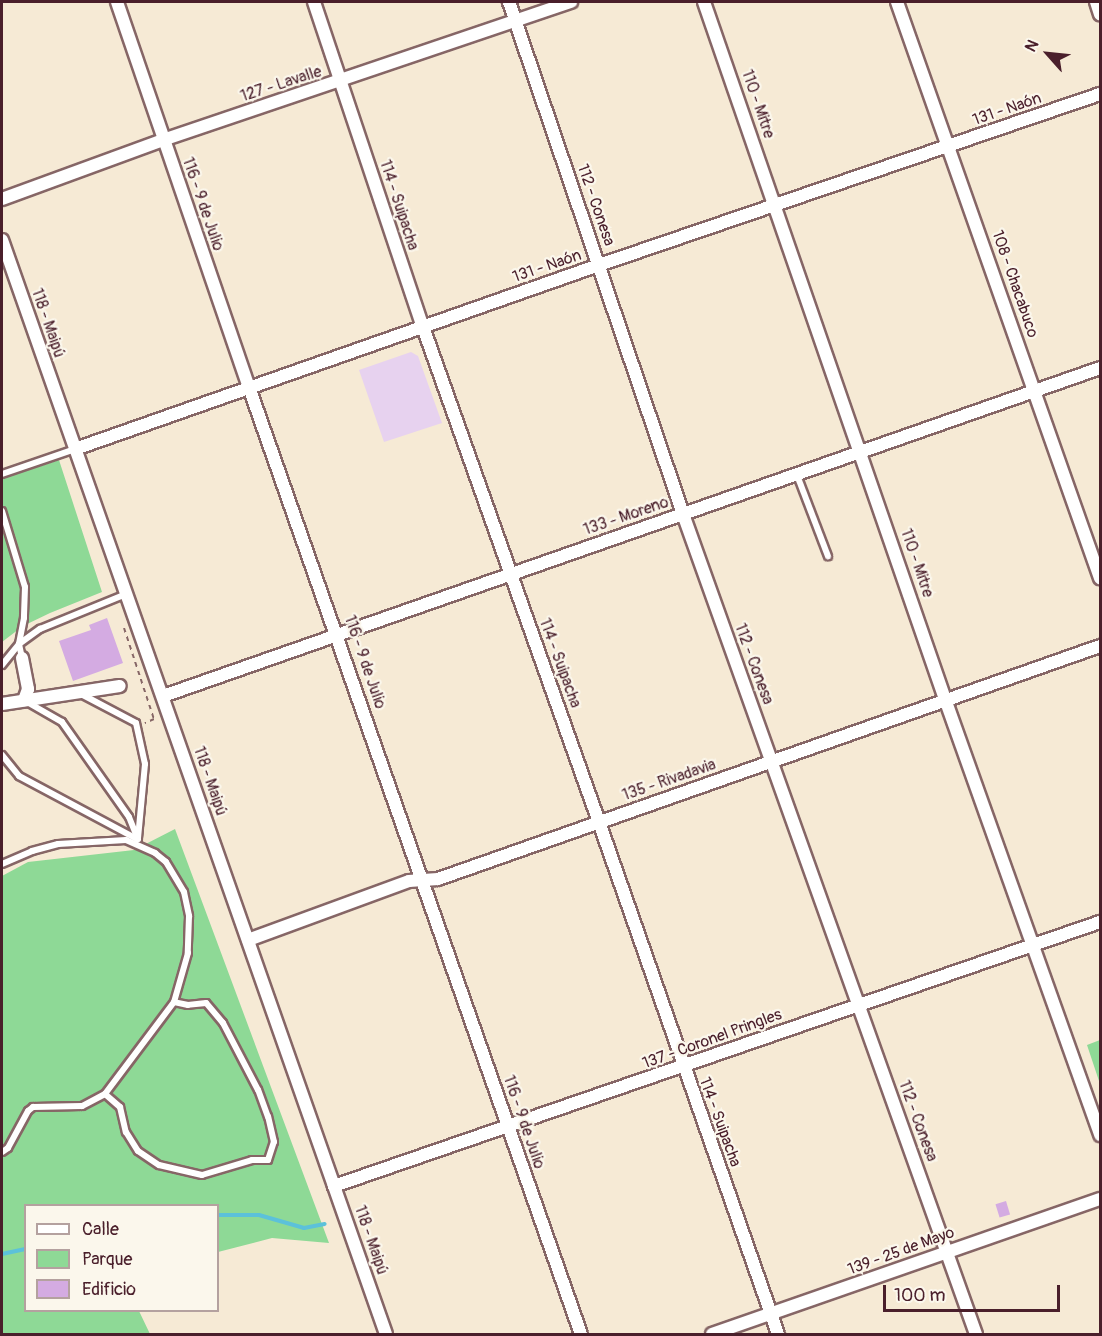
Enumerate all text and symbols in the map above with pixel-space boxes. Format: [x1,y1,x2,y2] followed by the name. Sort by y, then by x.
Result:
[1018,24,1078,84] north arrow
[1021,36,1043,55] text: N
[238,62,324,106] street label: 127 - Lavalle
[737,67,779,141] street label: 110 - Mitre
[970,88,1044,130] street label: 131 - Naón
[178,155,228,253] street label: 116 - 9 de Julio
[375,157,423,253] street label: 114 - Suipacha
[573,162,619,248] street label: 112 - Conesa
[988,228,1042,340] street label: 108 - Chacabuco
[510,245,584,287] street label: 131 - Naón
[27,286,69,360] street label: 118 - Maipú
[581,492,671,540] street label: 133 - Moreno
[896,526,938,600] street label: 110 - Mitre
[340,613,390,711] street label: 116 - 9 de Julio
[535,616,585,710] street label: 114 - Suipacha
[730,621,778,707] street label: 112 - Conesa
[189,744,231,818] street label: 118 - Maipú
[620,755,718,805] street label: 135 - Rivadavia
[640,1005,784,1073] street label: 137 - Coronel Pringles
[499,1073,549,1171] street label: 116 - 9 de Julio
[695,1075,745,1169] street label: 114 - Suipacha
[894,1078,942,1164] street label: 112 - Conesa
[350,1203,392,1277] street label: 118 - Maipú
[24,1204,219,1312] legend
[82,1218,119,1241] text: Calle
[845,1223,957,1279] street label: 139 - 25 de Mayo
[82,1248,132,1271] text: Parque
[886,1273,1063,1311] scale bar
[82,1278,136,1301] text: Edificio
[894,1284,946,1307] text: 100 m

